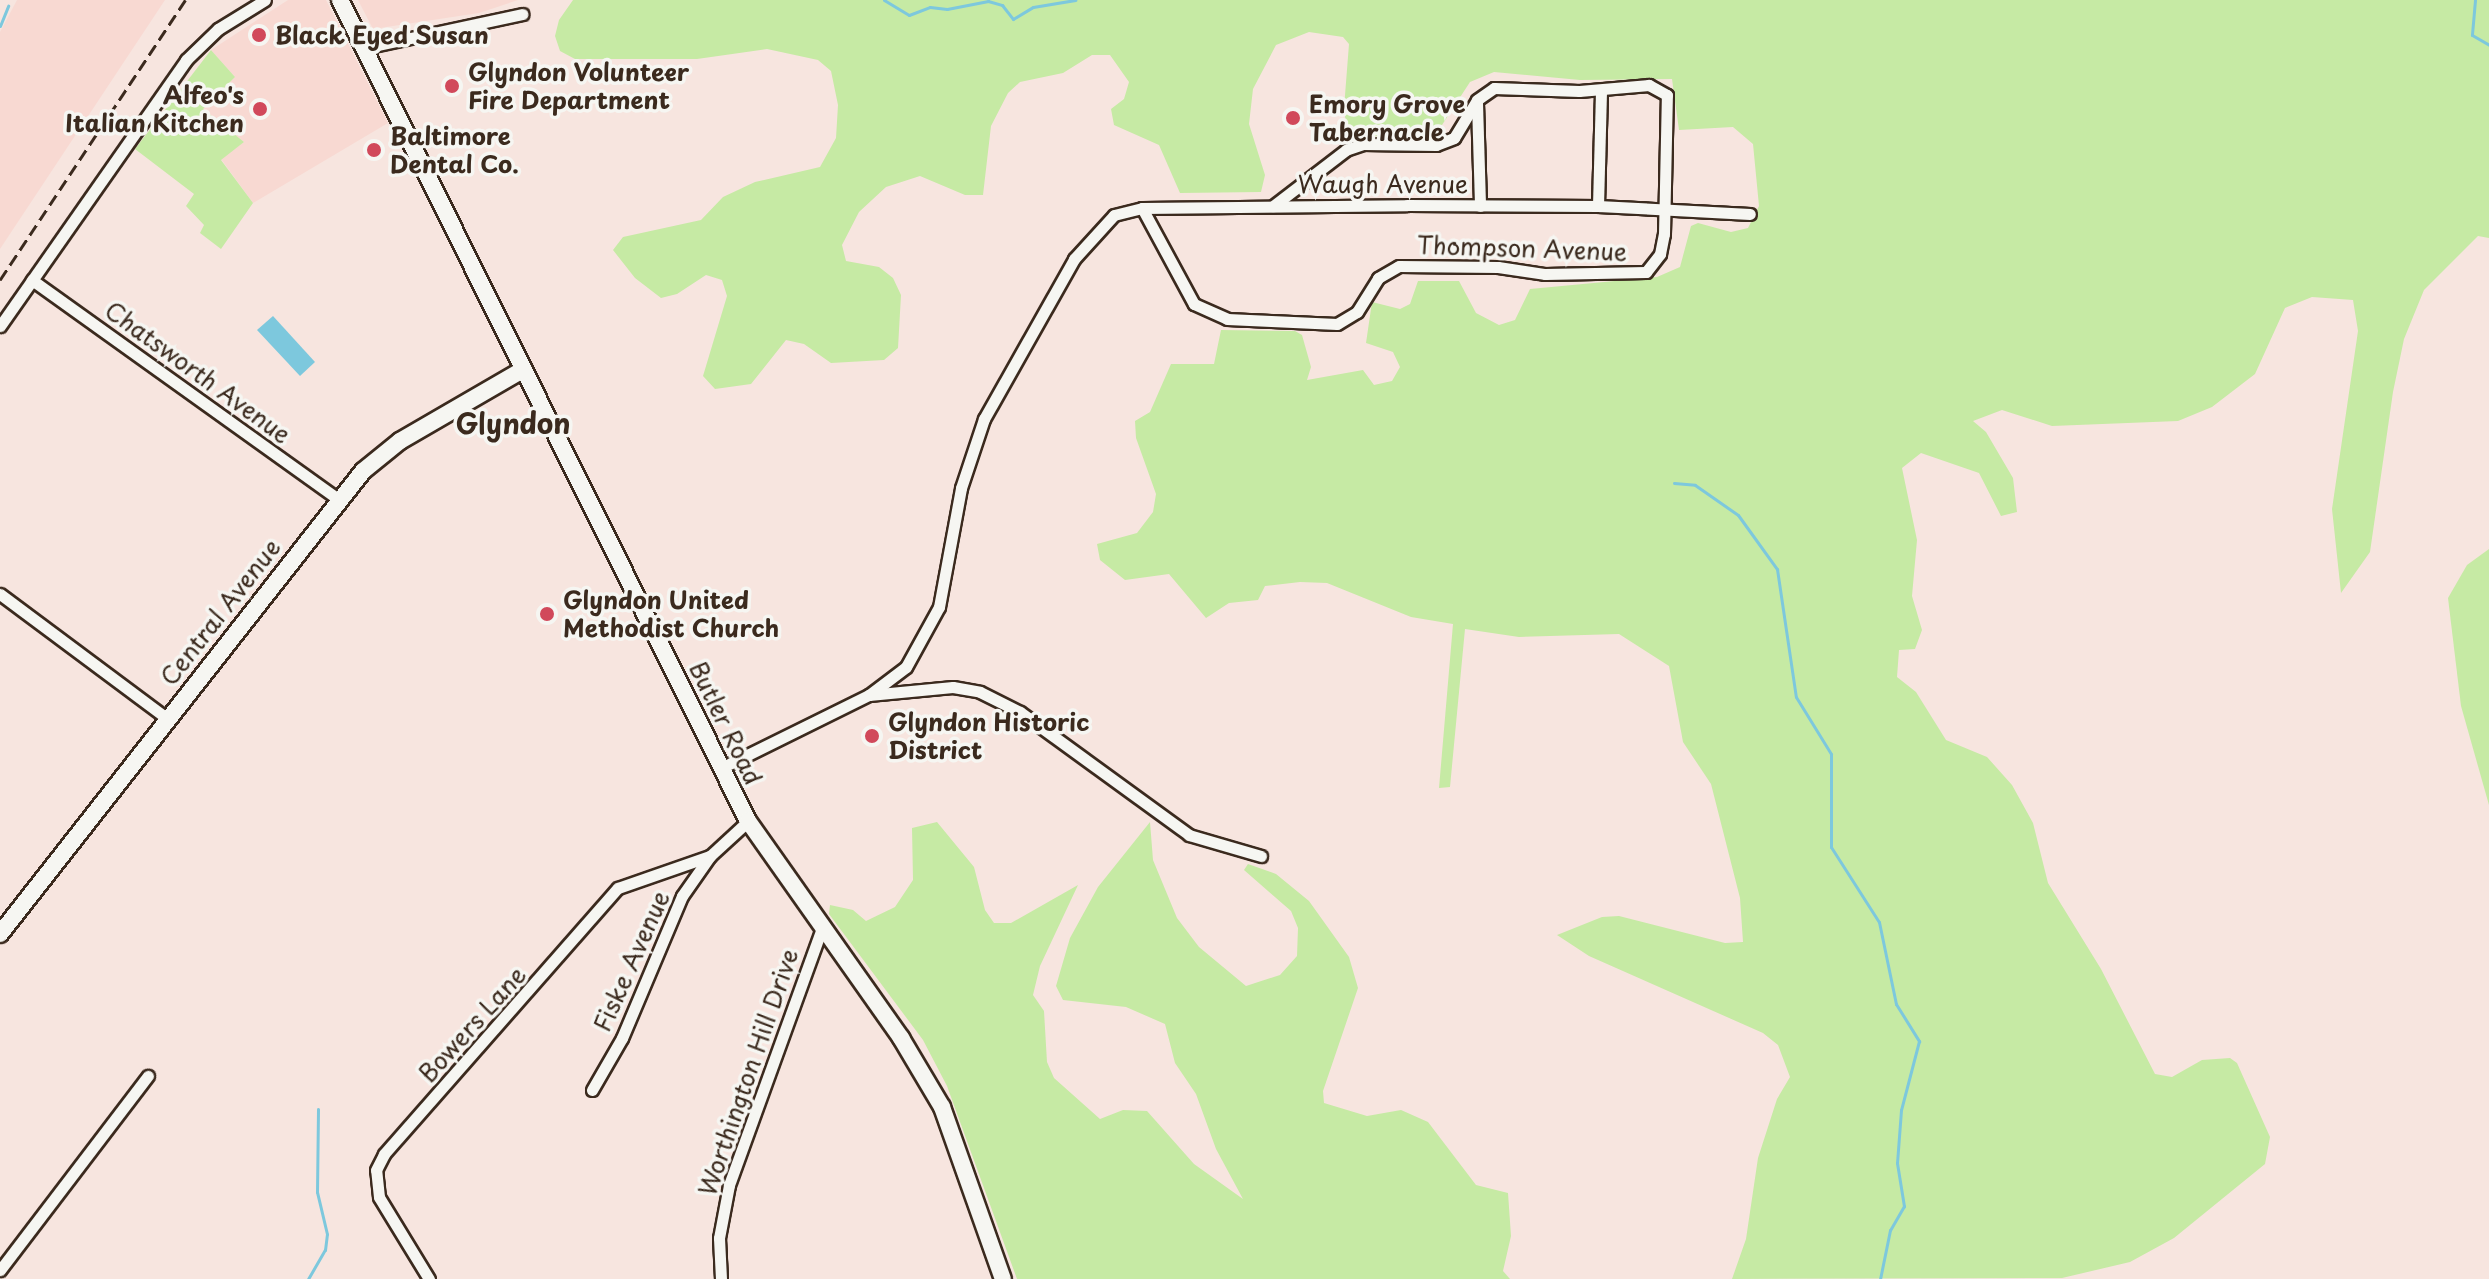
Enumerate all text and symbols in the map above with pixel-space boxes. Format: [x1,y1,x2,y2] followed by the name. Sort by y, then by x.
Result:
[275,21,489,49] place label: Black Eyed Susan
[250,26,268,44] marker: Black Eyed Susan
[468,58,691,114] place label: Glyndon Volunteer Fire Department
[443,77,461,95] marker: Glyndon Volunteer Fire Department
[64,81,244,137] place label: Alfeo's Italian Kitchen
[1309,90,1466,146] place label: Emory Grove Tabernacle
[251,100,269,118] marker: Alfeo's Italian Kitchen
[1284,109,1302,127] marker: Emory Grove Tabernacle
[390,122,518,178] place label: Baltimore Dental Co.
[365,141,383,159] marker: Baltimore Dental Co.
[1297,170,1469,198] street label: Waugh Avenue
[1417,230,1627,266] street label: Thompson Avenue
[99,295,297,449] street label: Chatsworth Avenue
[455,406,571,440] district label: Glyndon
[154,533,286,691] street label: Central Avenue
[563,586,780,642] place label: Glyndon United Methodist Church
[538,605,556,623] marker: Glyndon United Methodist Church
[683,656,769,790] street label: Butler Road
[888,708,1091,764] place label: Glyndon Historic District
[863,727,881,745] marker: Glyndon Historic District
[588,887,674,1035] street label: Fiske Avenue
[692,945,804,1199] street label: Worthington Hill Drive
[412,960,532,1088] street label: Bowers Lane

